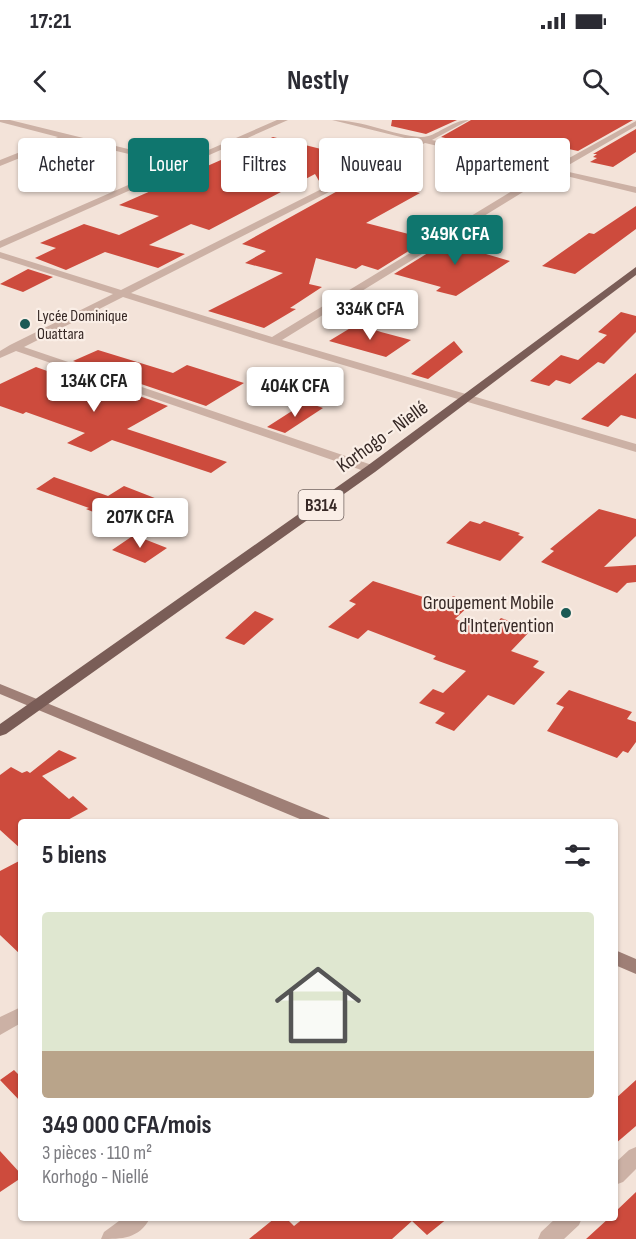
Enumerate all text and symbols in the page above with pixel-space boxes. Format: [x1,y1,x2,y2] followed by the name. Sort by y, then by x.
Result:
[30,8,71,35] text: 17:21
[24,65,57,98] icon: back
[287,65,349,97] text: Nestly
[579,65,612,98] icon: search
[18,138,116,192] chip: Acheter
[128,138,209,192] chip: Louer
[221,138,307,192] chip: Filtres
[319,138,423,192] chip: Nouveau
[435,138,570,192] chip: Appartement
[393,215,517,266] pin: 349K CFA
[421,222,489,246] text: 349K CFA
[308,290,432,341] pin: 334K CFA
[336,297,404,321] text: 334K CFA
[37,307,128,344] place label: Lycée Dominique Ouattara
[18,317,32,331] marker: Lycée Dominique Ouattara
[32,362,156,413] pin: 134K CFA
[233,367,357,418] pin: 404K CFA
[61,369,127,393] text: 134K CFA
[261,374,329,398] text: 404K CFA
[332,396,433,478] street label: Korhogo - Niellé
[298,490,344,520] road number: B314
[78,498,202,549] pin: 207K CFA
[106,505,174,529] text: 207K CFA
[423,591,554,638] place label: Groupement Mobile d'Intervention
[559,606,573,620] marker: Groupement Mobile d'Intervention
[561,839,594,872] icon: filters
[42,840,107,871] text: 5 biens
[264,951,372,1059] icon: home
[42,1110,212,1141] text: 349 000 CFA/mois
[42,1141,152,1165] text: 3 pièces · 110 m²
[42,1165,149,1189] text: Korhogo - Niellé

